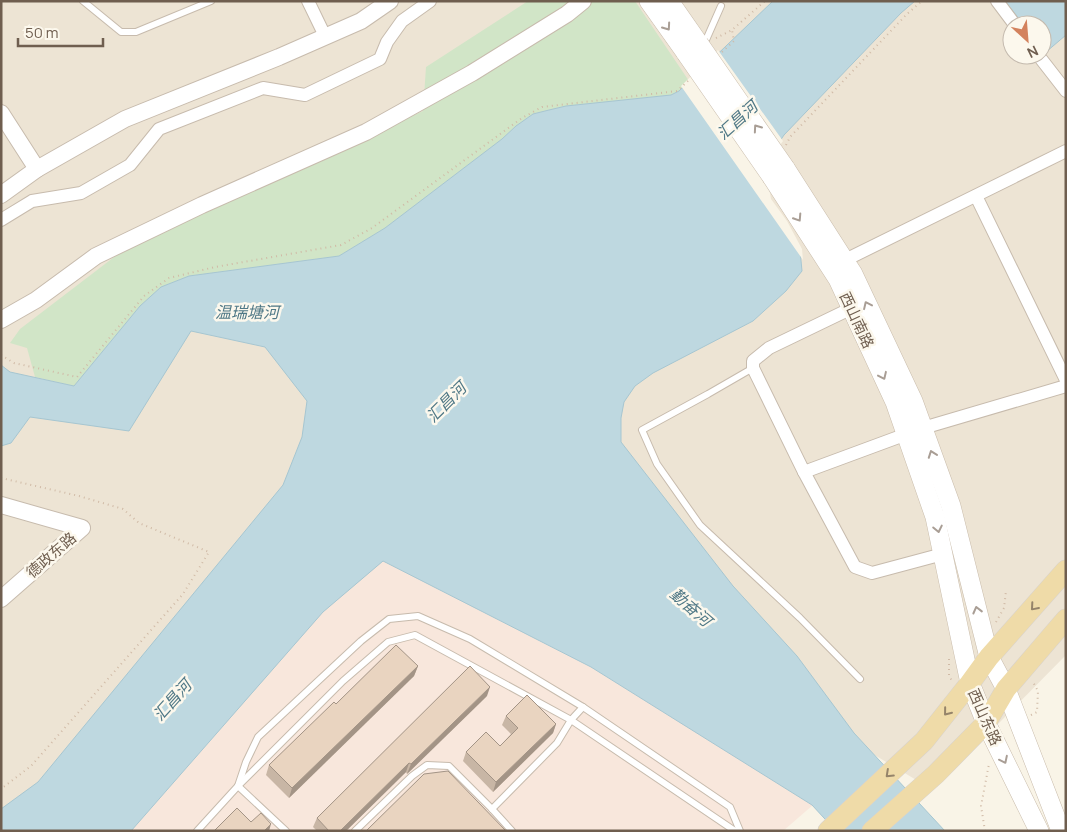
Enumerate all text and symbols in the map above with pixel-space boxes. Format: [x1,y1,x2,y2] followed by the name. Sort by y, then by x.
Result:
[18,15,102,47] scale bar
[1002,15,1052,65] north arrow
[662,21,670,30] one-way arrow
[25,22,59,43] text: 50 m
[1024,41,1042,63] text: N
[712,94,764,144] water label: 汇昌河
[754,124,763,134] one-way arrow
[792,213,802,222] one-way arrow
[835,288,879,352] street label: 西山南路
[215,301,282,323] water label: 温瑞塘河
[863,301,874,310] one-way arrow
[877,371,888,380] one-way arrow
[421,375,473,427] water label: 汇昌河
[928,450,938,459] one-way arrow
[932,525,943,534] one-way arrow
[21,527,81,583] street label: 德政东路
[666,583,719,633] water label: 勤奋河
[1030,601,1039,610] one-way arrow
[973,607,983,615] one-way arrow
[148,673,198,725] water label: 汇昌河
[963,685,1007,749] street label: 西山东路
[945,706,953,715] one-way arrow
[998,755,1008,764] one-way arrow
[885,768,894,777] one-way arrow

